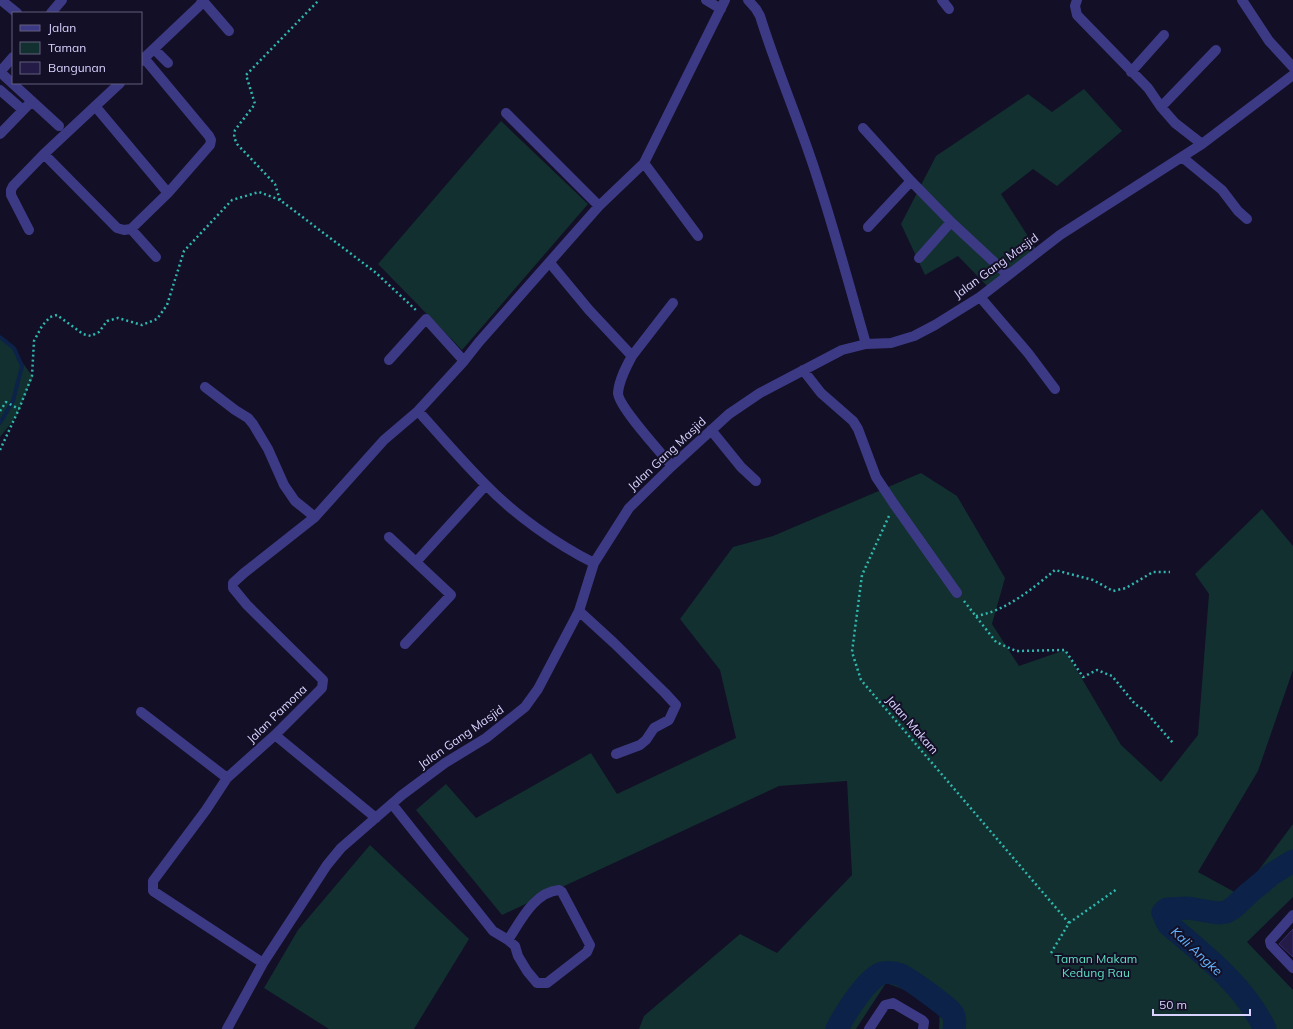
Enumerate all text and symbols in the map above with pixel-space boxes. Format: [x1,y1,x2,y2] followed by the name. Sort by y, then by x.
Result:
[12,12,142,84] legend
[48,20,76,35] text: Jalan
[48,40,86,55] text: Taman
[48,60,106,75] text: Bangunan
[950,230,1041,301] street label: Jalan Gang Masjid
[625,414,709,494] street label: Jalan Gang Masjid
[243,681,310,746] street label: Jalan Pamona
[883,692,942,757] street label: Jalan Makam
[415,701,506,772] street label: Jalan Gang Masjid
[1168,923,1226,979] water label: Kali Angke
[1055,951,1137,980] park label: Taman Makam Kedung Rau
[1153,991,1250,1017] scale bar
[1159,997,1187,1012] text: 50 m

